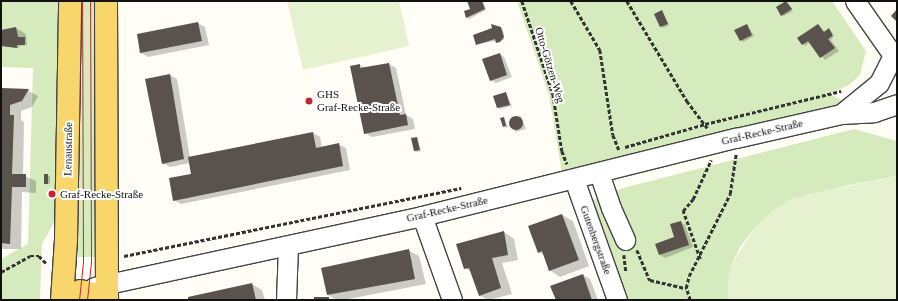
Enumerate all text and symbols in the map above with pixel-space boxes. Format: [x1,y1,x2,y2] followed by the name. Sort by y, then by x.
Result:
[532,26,568,104] street label: Otto-Götzen-Weg
[317,88,400,114] place label: GHS Graf-Recke-Straße
[304,96,314,106] marker: GHS Graf-Recke-Straße
[720,116,804,148] street label: Graf-Recke-Straße
[61,122,75,176] street label: Lenaustraße
[60,187,143,201] place label: Graf-Recke-Straße
[47,189,57,199] marker: Graf-Recke-Straße
[405,193,489,225] street label: Graf-Recke-Straße
[577,204,615,276] street label: Gutenbergstraße

